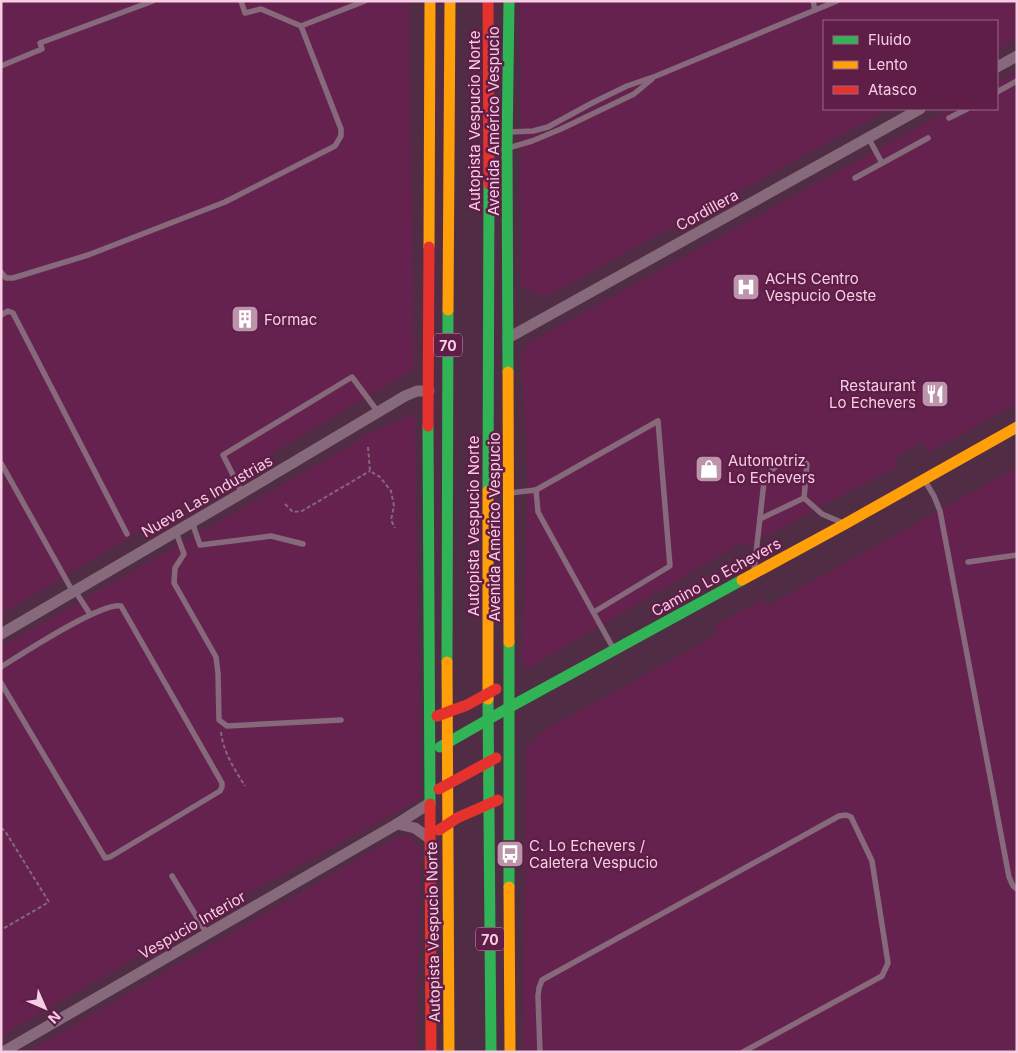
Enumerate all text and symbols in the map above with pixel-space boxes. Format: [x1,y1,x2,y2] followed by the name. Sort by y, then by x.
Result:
[823,20,998,110] legend
[484,26,503,216] street label: Avenida Américo Vespucio
[868,30,911,49] text: Fluido
[465,31,484,211] street label: Autopista Vespucio Norte
[868,55,908,74] text: Lento
[868,80,917,99] text: Atasco
[673,185,741,235] street label: Cordillera
[765,269,876,305] place label: ACHS Centro Vespucio Oeste
[731,272,761,302] hospital icon: ACHS Centro Vespucio Oeste
[230,304,260,334] building icon: Formac
[264,310,317,329] place label: Formac
[434,334,462,356] road number: 70
[829,376,916,412] place label: Restaurant Lo Echevers
[920,379,950,409] restaurant icon: Restaurant Lo Echevers
[485,432,504,622] street label: Avenida Américo Vespucio
[464,436,483,616] street label: Autopista Vespucio Norte
[138,451,276,541] street label: Nueva Las Industrias
[728,451,815,487] place label: Automotriz Lo Echevers
[694,454,724,484] shop icon: Automotriz Lo Echevers
[648,533,784,621] street label: Camino Lo Echevers
[529,836,658,872] place label: C. Lo Echevers / Caletera Vespucio
[495,839,525,869] bus stop icon: C. Lo Echevers / Caletera Vespucio
[422,841,444,1023] street label: Autopista Vespucio Norte
[135,887,249,963] street label: Vespucio Interior
[476,928,504,951] road number: 70
[20,983,70,1033] north arrow
[45,1008,64,1027] text: N

